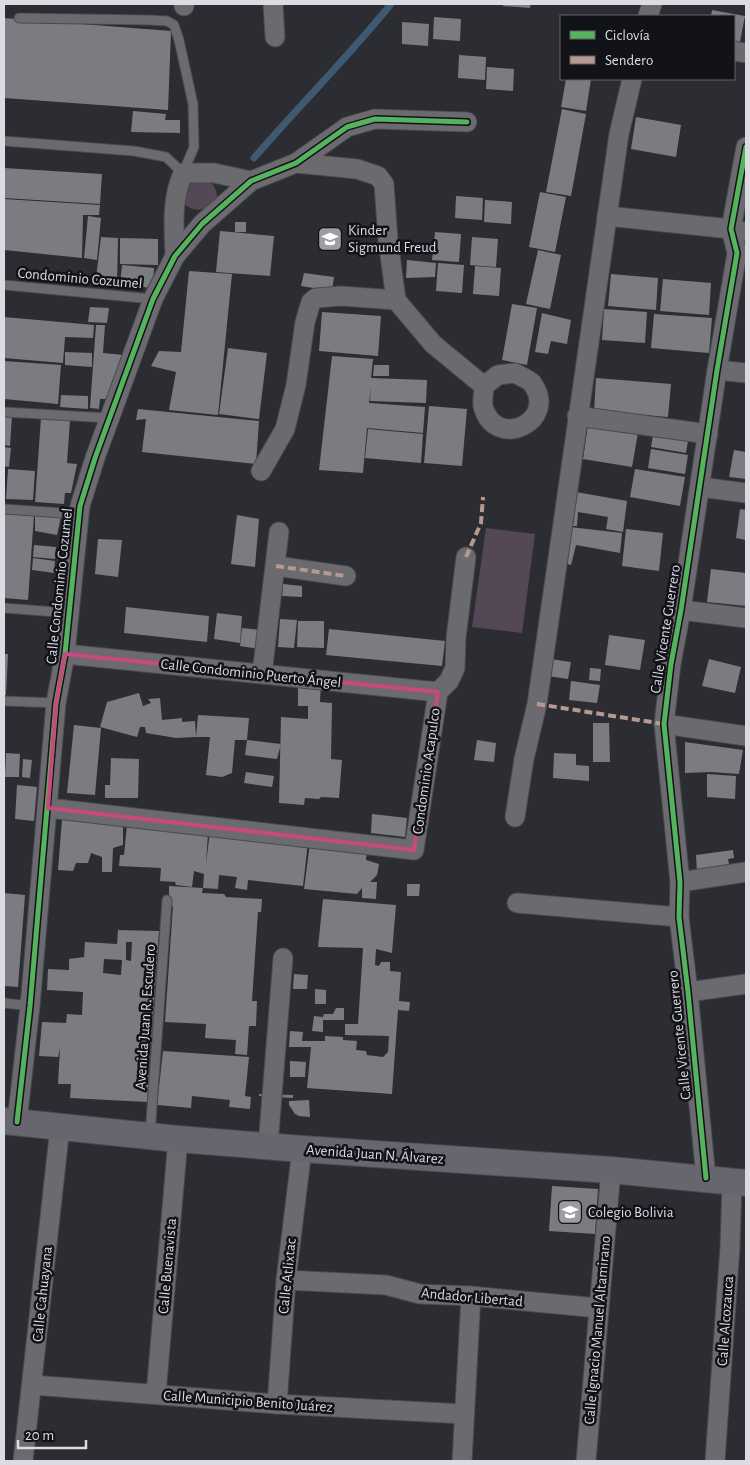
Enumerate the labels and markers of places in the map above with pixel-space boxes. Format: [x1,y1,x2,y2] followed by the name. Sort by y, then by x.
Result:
[348,223,437,255] place label: Kinder Sigmund Freud
[317,226,343,252] school or university icon: Kinder Sigmund Freud
[557,1199,583,1225] school or university icon: Colegio Bolivia
[588,1205,674,1220] place label: Colegio Bolivia

